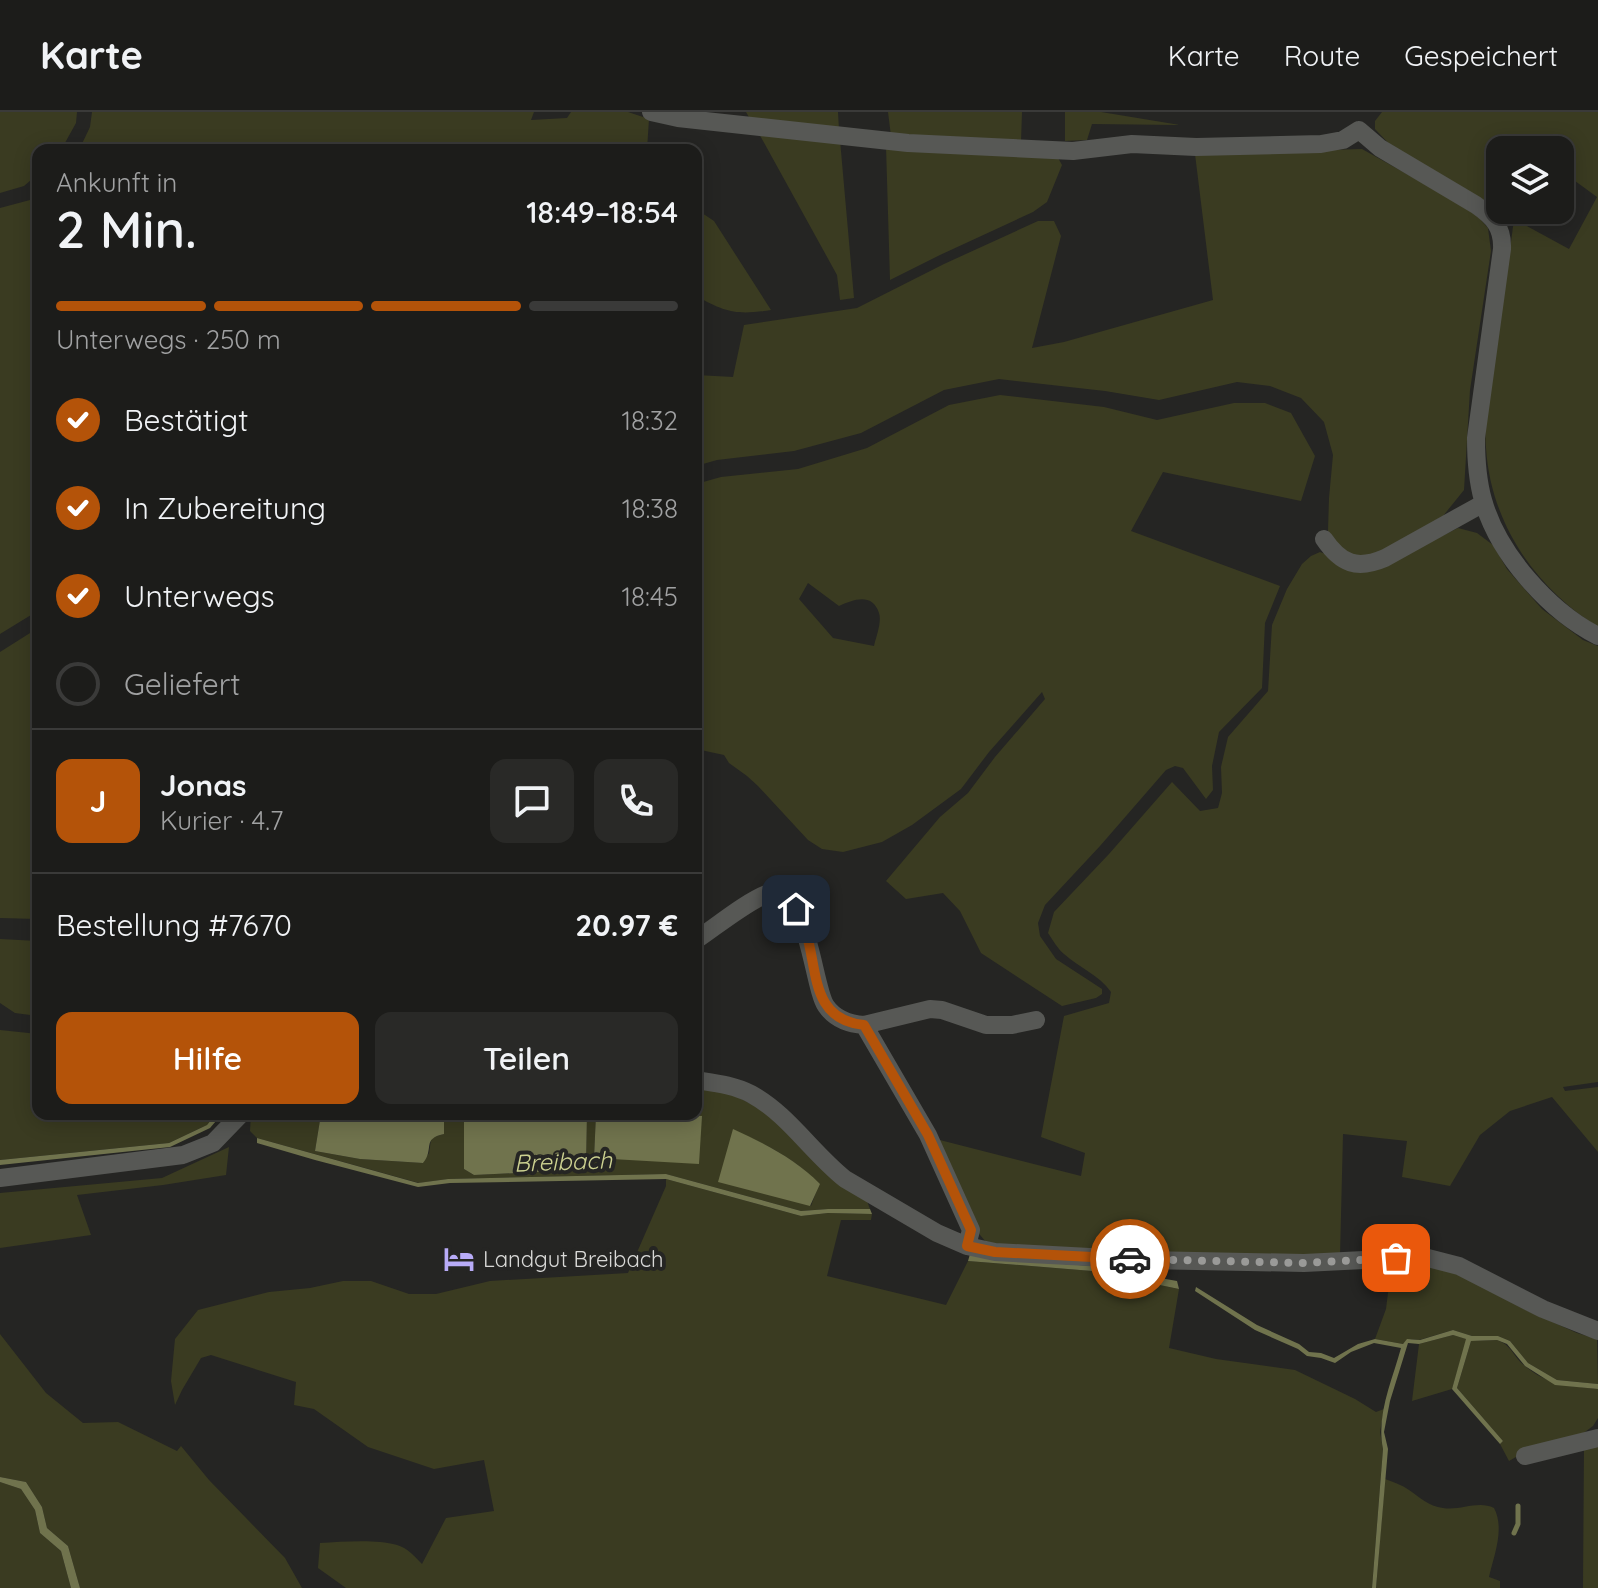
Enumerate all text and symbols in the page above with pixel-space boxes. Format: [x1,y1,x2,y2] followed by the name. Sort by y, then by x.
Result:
[40,31,143,79] text: Karte
[1168,38,1240,73] text: Karte
[1284,38,1360,73] text: Route
[1404,38,1558,73] text: Gespeichert
[1486,136,1574,224] map controls
[1486,136,1574,224] button: layers
[56,166,177,199] text: Ankunft in
[526,193,678,231] text: 18:49–18:54
[56,196,197,261] text: 2 Min.
[56,323,281,356] text: Unterwegs · 250 m
[56,398,100,442] icon: check
[124,401,248,439] text: Bestätigt
[621,404,678,437] text: 18:32
[56,486,100,530] icon: check
[124,489,326,527] text: In Zubereitung
[622,492,678,525] text: 18:38
[56,574,100,618] icon: check
[124,577,275,615] text: Unterwegs
[621,580,678,613] text: 18:45
[124,665,240,703] text: Geliefert
[490,759,574,843] button: chat
[594,759,678,843] button: phone
[160,766,246,804] text: Jonas
[90,782,106,820] text: J
[160,804,283,837] text: Kurier · 4.7
[762,875,830,943] pin
[774,887,818,931] icon: home
[56,906,292,944] text: Bestellung #7670
[575,906,678,944] text: 20.97 €
[56,1012,359,1104] button: Hilfe
[375,1012,678,1104] button: Teilen
[513,1144,613,1178] water label: Breibach
[1090,1219,1170,1299] courier
[1362,1224,1430,1292] pin
[1374,1236,1418,1280] icon: bag
[1108,1237,1152,1281] icon: car
[442,1242,476,1276] hotel icon: Landgut Breibach
[483,1245,664,1273] place label: Landgut Breibach

